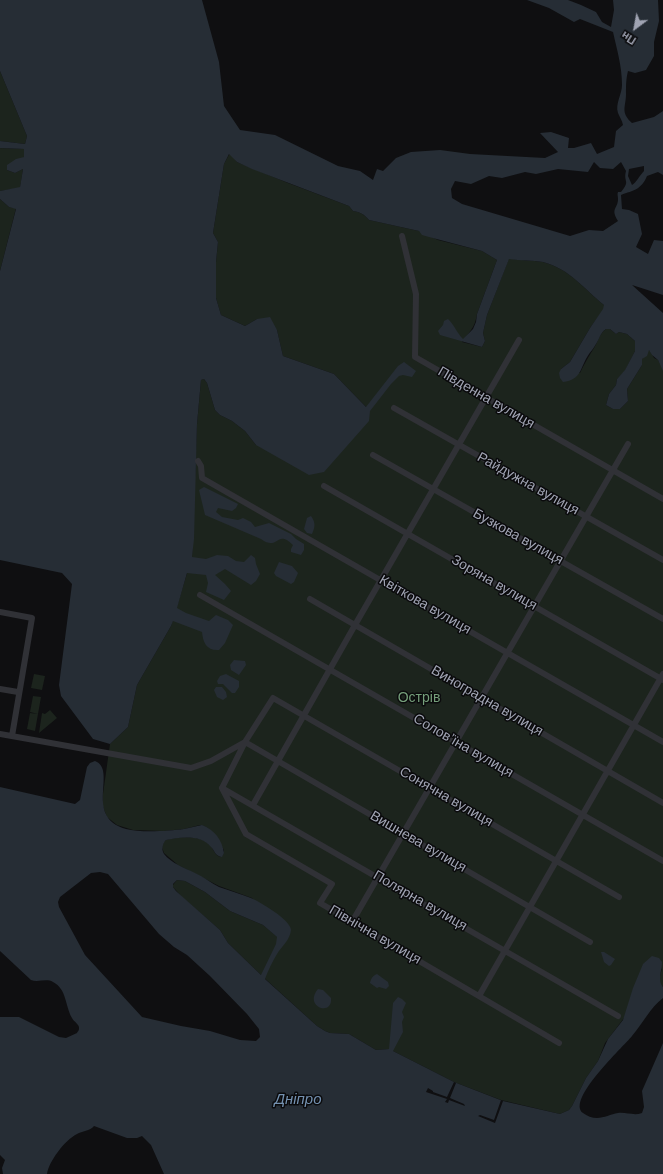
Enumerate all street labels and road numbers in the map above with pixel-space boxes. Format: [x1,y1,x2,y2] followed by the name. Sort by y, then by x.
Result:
[435,363,537,433] street label: Південна вулиця
[474,449,582,519] street label: Райдужна вулиця
[470,505,566,569] street label: Бузкова вулиця
[448,552,540,614] street label: Зоряна вулиця
[376,572,474,638] street label: Квіткова вулиця
[428,662,546,740] street label: Виноградна вулиця
[410,710,516,782] street label: Соловʼїна вулиця
[396,763,496,831] street label: Сонячна вулиця
[367,808,469,876] street label: Вишнева вулиця
[370,867,470,935] street label: Полярна вулиця
[326,902,424,968] street label: Північна вулиця

